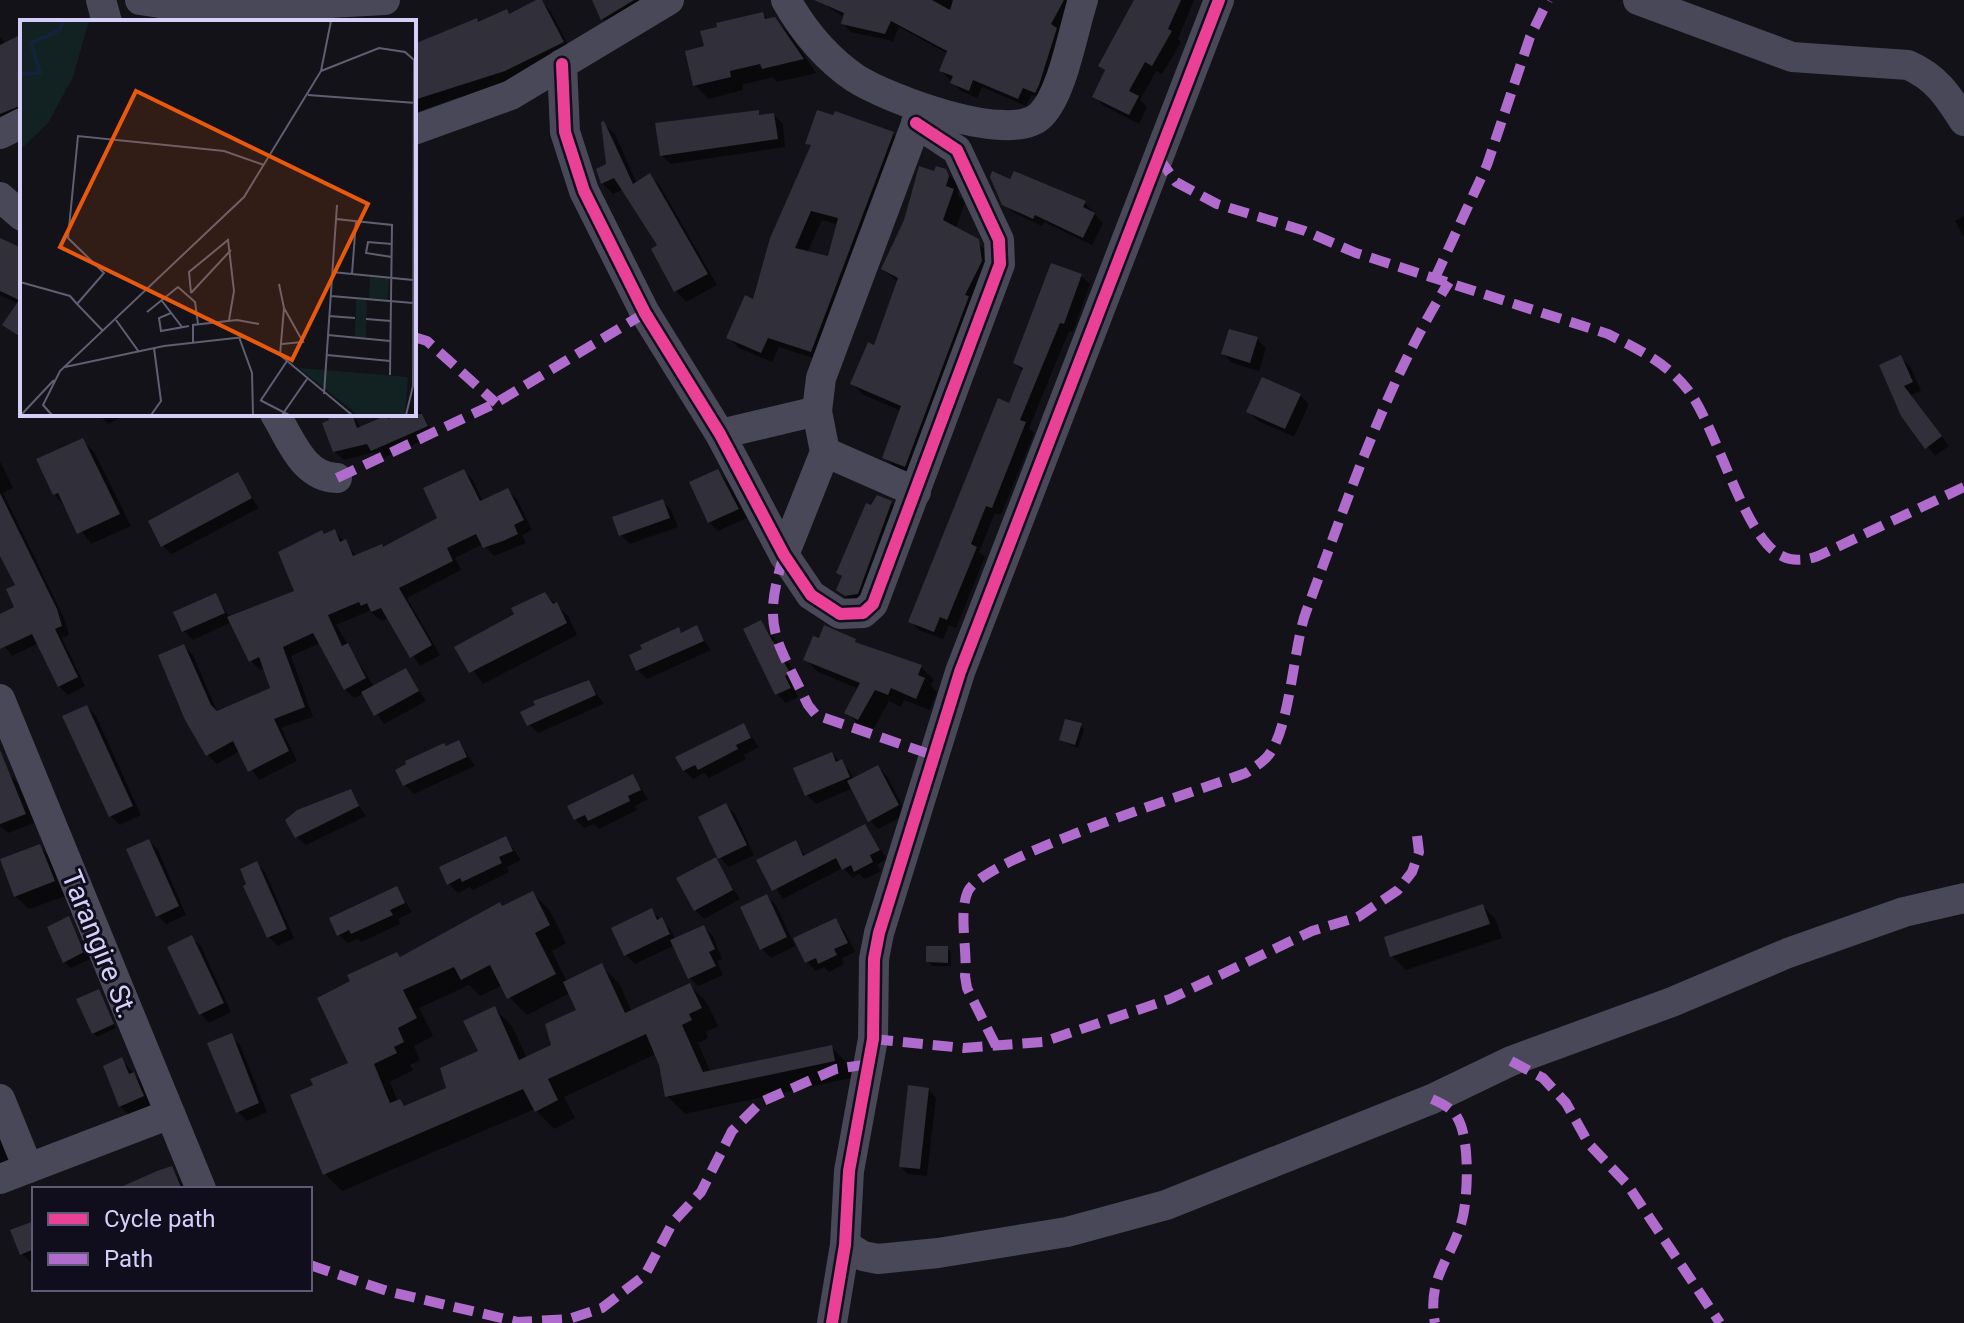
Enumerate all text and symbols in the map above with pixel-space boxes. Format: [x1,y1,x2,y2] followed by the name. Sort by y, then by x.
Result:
[20,20,416,416] inset map
[55,865,144,1023] street label: Tarangire St.
[32,1187,312,1291] legend
[104,1205,216,1233] text: Cycle path
[104,1245,153,1273] text: Path

